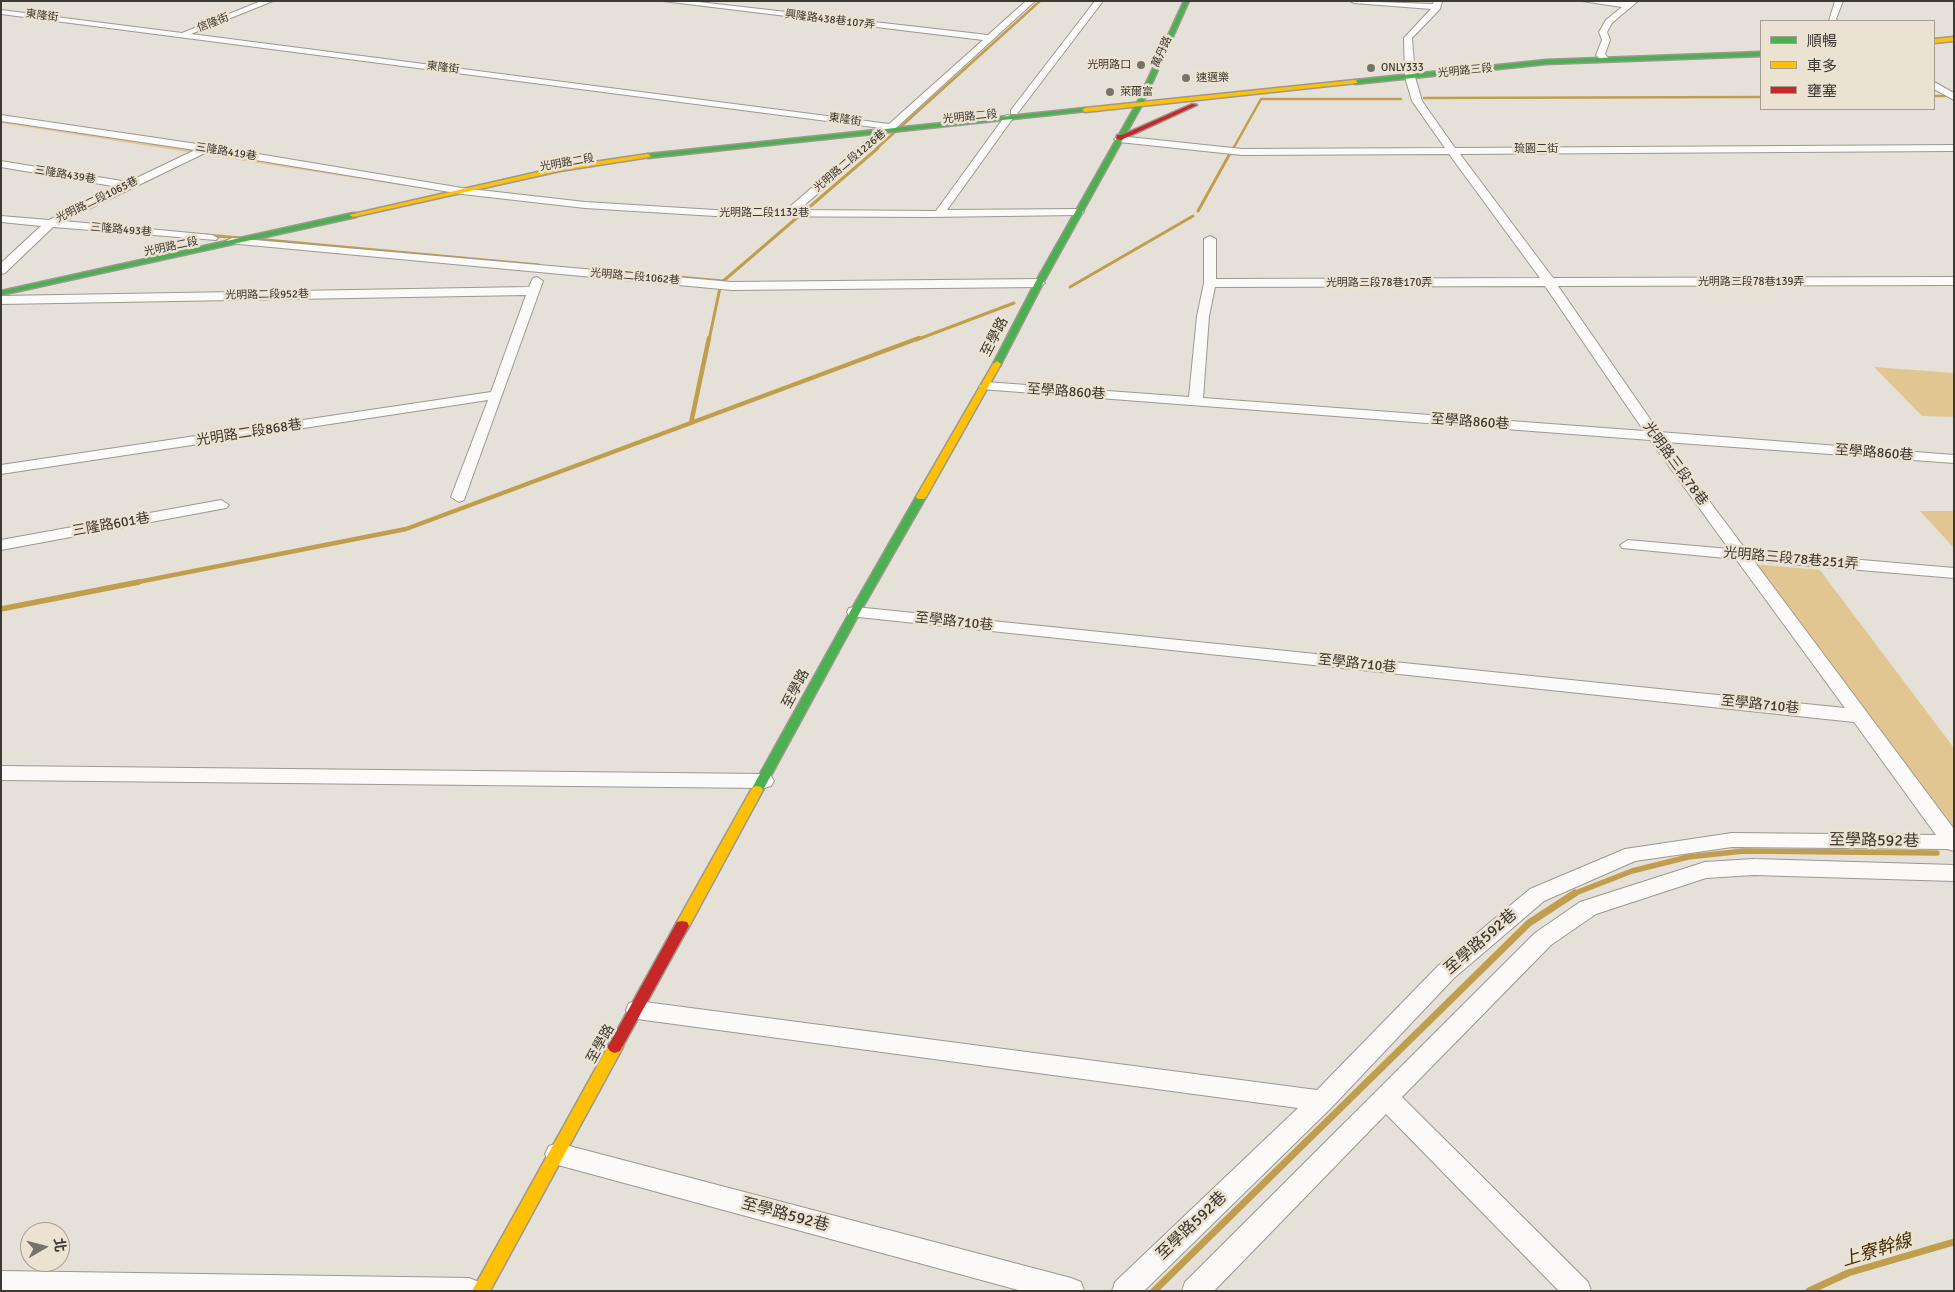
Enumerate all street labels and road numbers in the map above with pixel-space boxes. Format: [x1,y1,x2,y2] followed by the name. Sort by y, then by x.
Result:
[25,7,59,25] street label: 東隆街
[784,8,876,32] street label: 興隆路438巷107弄
[195,11,231,35] street label: 信隆街
[1149,34,1175,70] street label: 萬丹路
[426,59,460,77] street label: 東隆街
[1437,62,1493,80] street label: 光明路三段
[942,108,998,126] street label: 光明路二段
[828,111,862,129] street label: 東隆街
[811,127,889,195] street label: 光明路二段1226巷
[194,141,258,163] street label: 三隆路419巷
[1514,142,1558,156] street label: 琉園二街
[539,152,595,174] street label: 光明路二段
[33,164,97,186] street label: 三隆路439巷
[54,174,140,226] street label: 光明路二段1065巷
[719,206,809,220] street label: 光明路二段1132巷
[90,221,152,239] street label: 三隆路493巷
[143,235,199,259] street label: 光明路二段
[590,267,680,287] street label: 光明路二段1062巷
[1698,275,1804,289] street label: 光明路三段78巷139弄
[1326,276,1432,290] street label: 光明路三段78巷170弄
[225,288,309,302] street label: 光明路二段952巷
[978,314,1012,360] street label: 至學路
[1026,381,1106,403] street label: 至學路860巷
[1430,411,1510,433] street label: 至學路860巷
[195,416,303,450] street label: 光明路二段868巷
[1639,419,1711,509] street label: 光明路三段78巷
[1834,442,1914,464] street label: 至學路860巷
[71,510,151,540] street label: 三隆路601巷
[1723,545,1859,573] street label: 光明路三段78巷251弄
[914,610,994,634] street label: 至學路710巷
[1317,652,1397,676] street label: 至學路710巷
[779,667,813,711] street label: 至學路
[1720,693,1800,717] street label: 至學路710巷
[1829,831,1919,851] street label: 至學路592巷
[1441,905,1521,979] street label: 至學路592巷
[583,1022,619,1066] street label: 至學路
[1153,1188,1231,1264] street label: 至學路592巷
[739,1194,831,1236] street label: 至學路592巷

